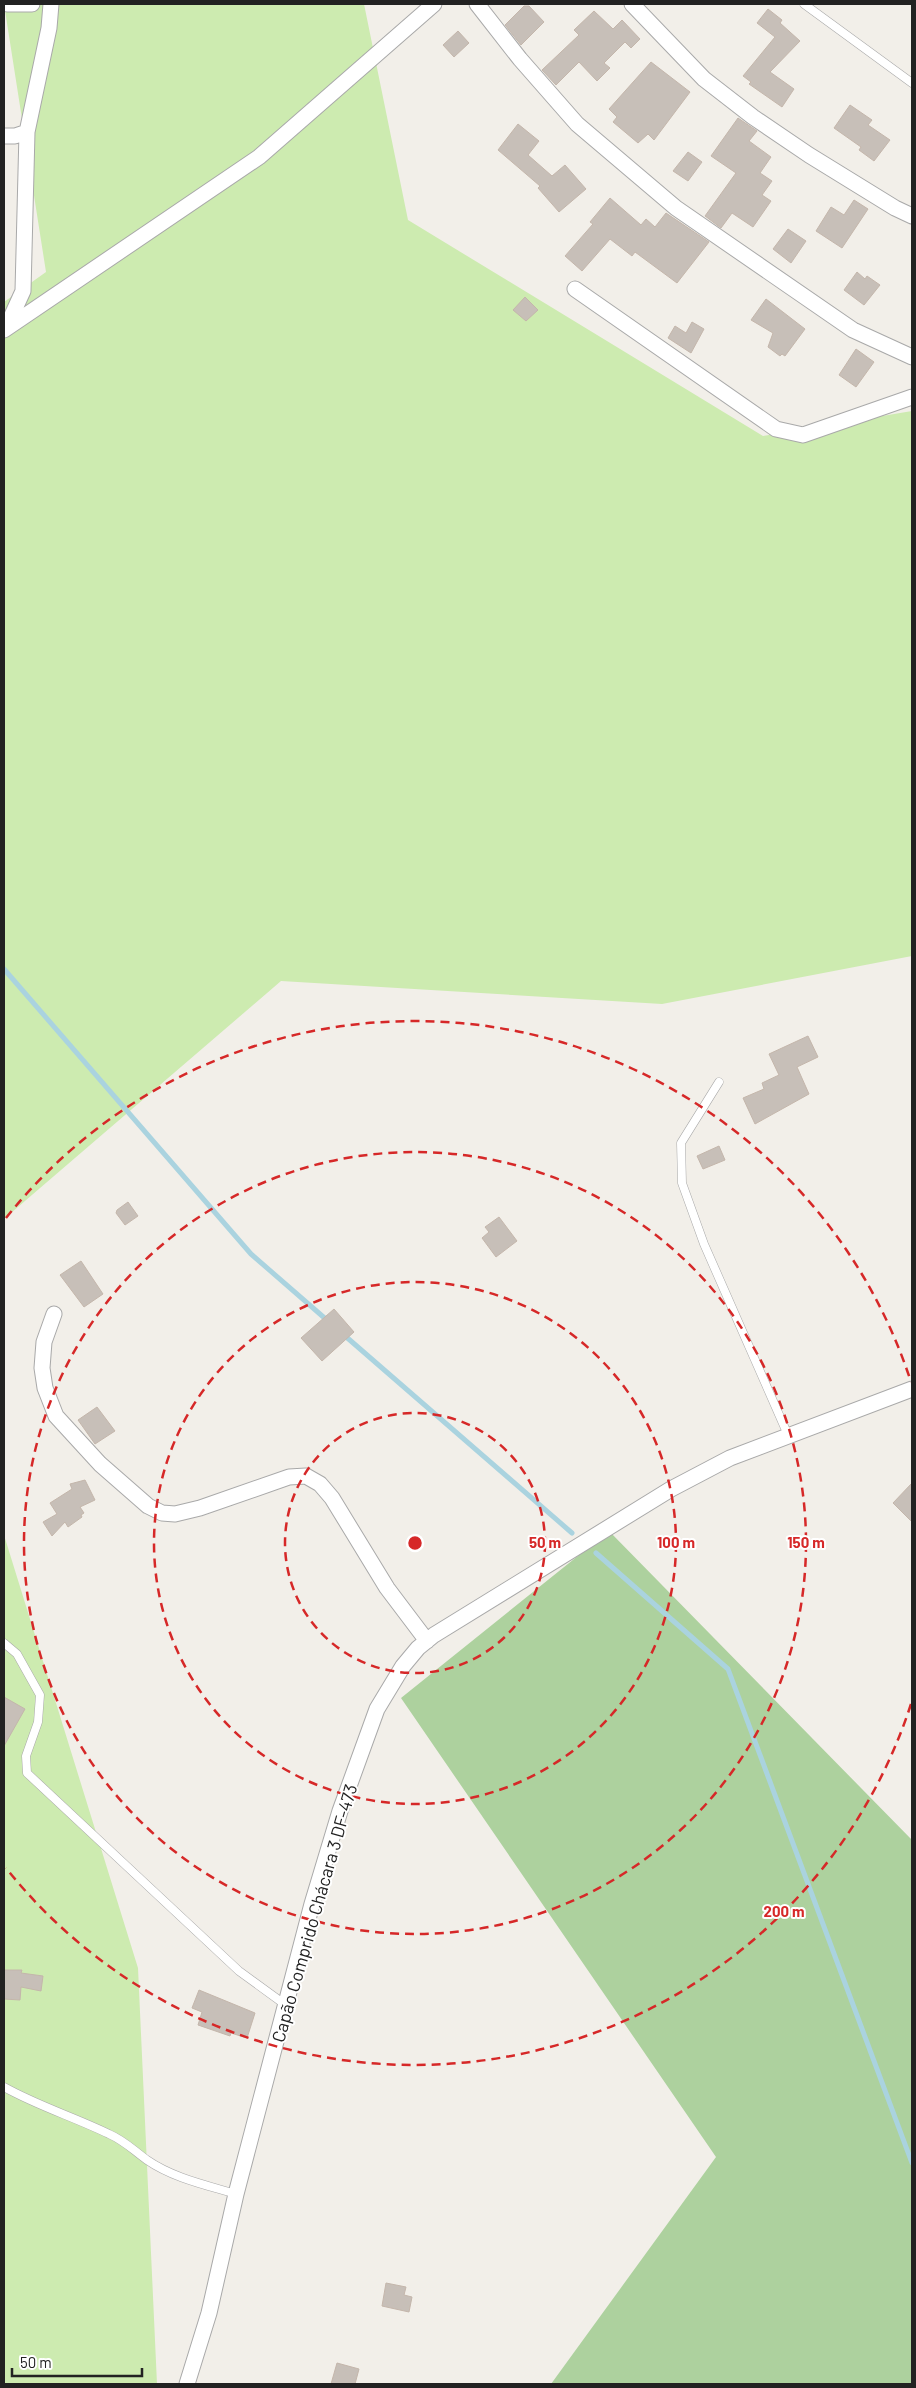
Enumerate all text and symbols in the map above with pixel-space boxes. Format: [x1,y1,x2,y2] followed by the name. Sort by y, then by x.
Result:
[529,1533,561,1551] text: 50 m
[657,1533,695,1551] text: 100 m
[787,1533,825,1551] text: 150 m
[406,1534,424,1552] centre of rings
[267,1781,361,2045] street label: Capão Comprido Chácara 3 DF-473
[763,1902,805,1920] text: 200 m
[12,2346,142,2378] scale bar
[20,2353,52,2371] text: 50 m

